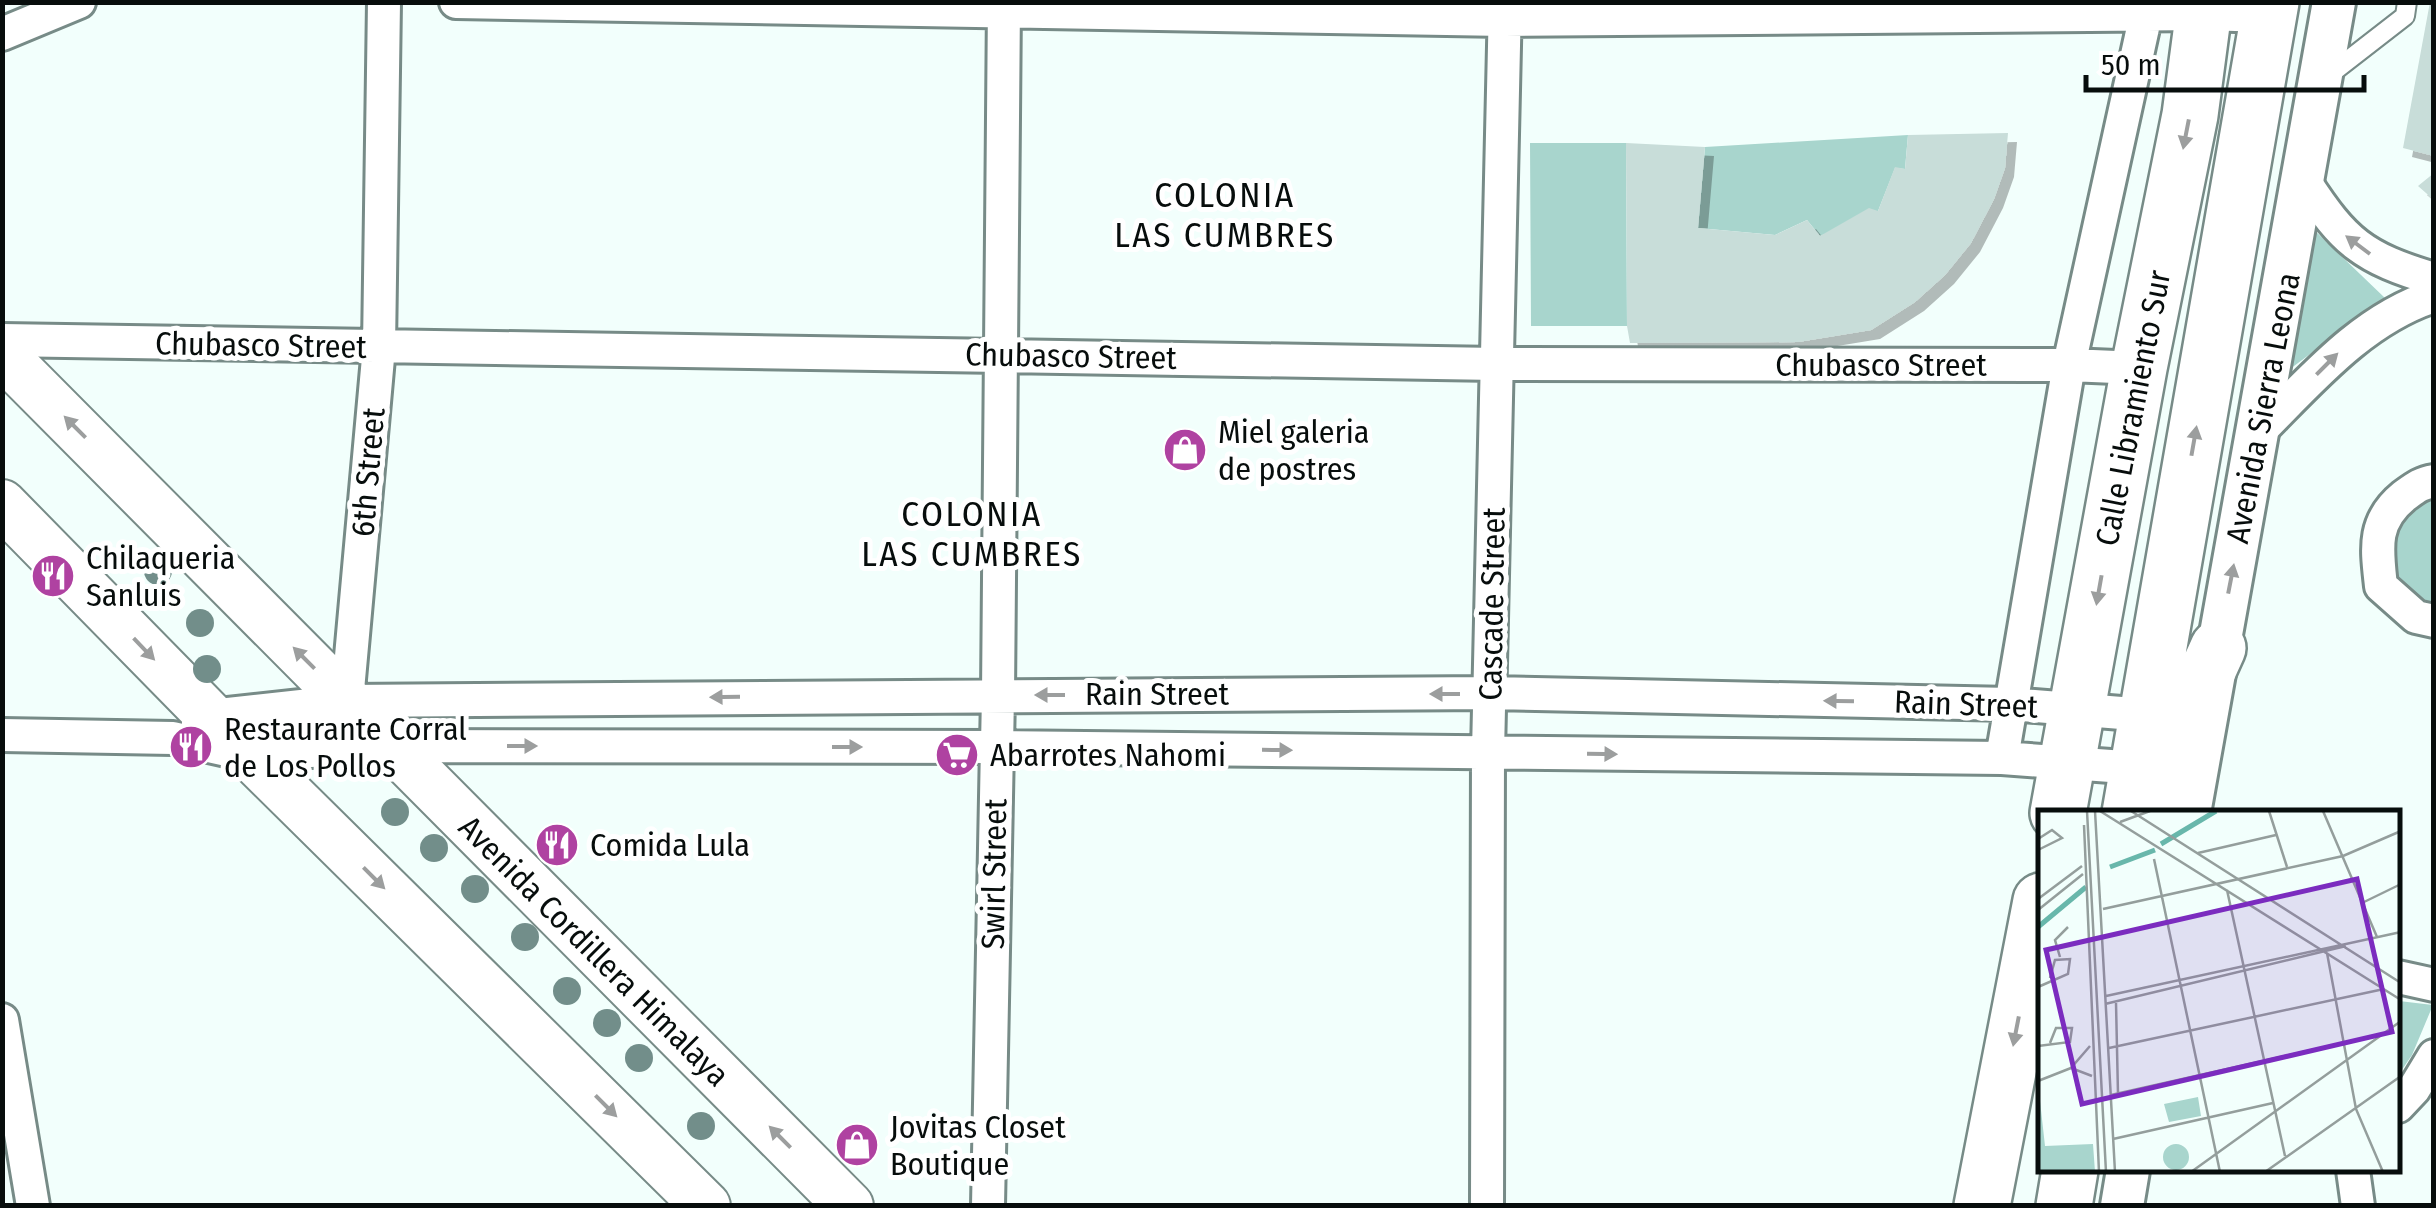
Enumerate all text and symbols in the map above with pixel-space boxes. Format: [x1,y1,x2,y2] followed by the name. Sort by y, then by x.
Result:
[2086,30,2364,92] scale bar
[2101,47,2161,83] text: 50 m
[2178,118,2193,150] one-way arrow
[1114,174,1336,256] district label: COLONIA LAS CUMBRES
[2345,235,2371,255] one-way arrow
[2088,267,2178,549] street label: Calle Libramiento Sur
[2218,269,2308,547] street label: Avenida Sierra Leona
[155,324,368,366] street label: Chubasco Street
[965,335,1178,377] street label: Chubasco Street
[1775,346,1987,384] street label: Chubasco Street
[2315,352,2339,376] one-way arrow
[343,405,393,538] street label: 6th Street
[1218,413,1369,488] place label: Miel galeria de postres
[64,416,87,440] one-way arrow
[2187,425,2202,456] one-way arrow
[1162,427,1208,473] shop icon: Miel galeria de postres
[861,493,1083,575] district label: COLONIA LAS CUMBRES
[1471,507,1513,701] street label: Cascade Street
[86,539,235,614] place label: Chilaqueria Sanluis
[30,553,76,599] restaurant icon: Chilaqueria Sanluis
[2223,563,2239,594] one-way arrow
[2091,575,2106,607] one-way arrow
[132,636,155,660] one-way arrow
[293,646,316,670] one-way arrow
[1085,675,1230,713] street label: Rain Street
[1893,682,2039,726] street label: Rain Street
[1428,686,1460,702] one-way arrow
[1033,687,1065,703] one-way arrow
[708,689,740,705] one-way arrow
[1823,692,1855,708] one-way arrow
[224,710,467,785] place label: Restaurante Corral de Los Pollos
[168,724,214,770] restaurant icon: Restaurante Corral de Los Pollos
[934,732,980,778] supermarket icon: Abarrotes Nahomi
[990,736,1226,774] place label: Abarrotes Nahomi
[506,738,538,754] one-way arrow
[831,739,863,755] one-way arrow
[1261,742,1293,758] one-way arrow
[1586,746,1618,762] one-way arrow
[974,798,1014,950] street label: Swirl Street
[451,808,737,1094] street label: Avenida Cordillera Himalaya
[2038,810,2401,1173] inset map
[534,822,580,868] restaurant icon: Comida Lula
[590,826,750,864] place label: Comida Lula
[362,866,386,889] one-way arrow
[2007,1016,2023,1047] one-way arrow
[593,1094,617,1118] one-way arrow
[890,1108,1066,1183] place label: Jovitas Closet Boutique
[834,1122,880,1168] shop icon: Jovitas Closet Boutique
[768,1125,792,1149] one-way arrow

